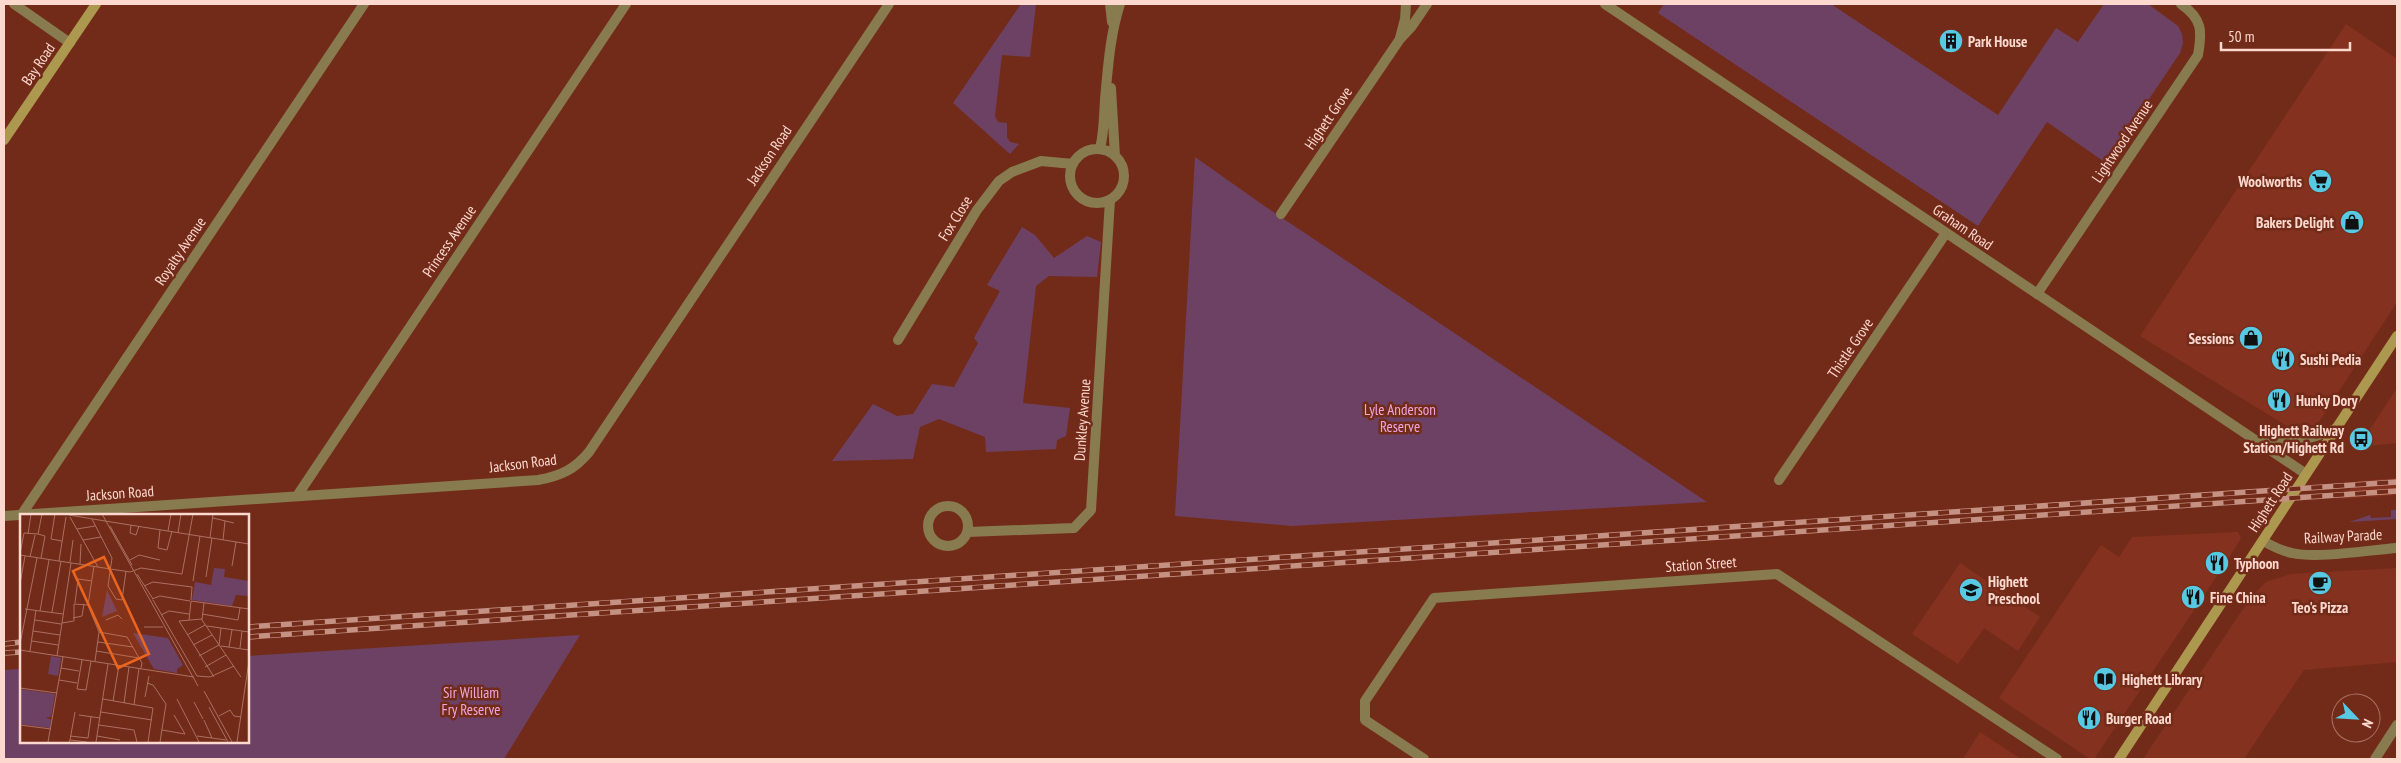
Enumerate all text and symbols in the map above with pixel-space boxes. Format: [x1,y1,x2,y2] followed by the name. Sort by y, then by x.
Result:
[2221,20,2350,52] scale bar
[2228,27,2254,46] text: 50 m
[1938,28,1964,54] building icon: Park House
[1968,32,2027,51] place label: Park House
[17,39,59,89] street label: Bay Road
[1300,83,1356,153] street label: Highett Grove
[2087,96,2157,186] street label: Lightwood Avenue
[742,122,796,189] street label: Jackson Road
[2307,168,2333,194] supermarket icon: Woolworths
[2237,172,2302,191] place label: Woolworths
[934,192,976,244] street label: Fox Close
[1929,200,1997,254] street label: Graham Road
[418,202,480,280] street label: Princess Avenue
[2339,209,2365,235] shop icon: Bakers Delight
[150,213,210,289] street label: Royalty Avenue
[2256,213,2335,232] place label: Bakers Delight
[1823,314,1877,382] street label: Thistle Grove
[2238,325,2264,351] shop icon: Sessions
[2188,329,2234,348] place label: Sessions
[2270,346,2296,372] restaurant icon: Sushi Pedia
[2300,350,2361,369] place label: Sushi Pedia
[1070,378,1094,462] street label: Dunkley Avenue
[2266,387,2292,413] restaurant icon: Hunky Dory
[2296,391,2359,410] place label: Hunky Dory
[1364,400,1436,436] park label: Lyle Anderson Reserve
[2243,421,2345,457] place label: Highett Railway Station/Highett Rd
[2348,426,2374,452] bus stop icon: Highett Railway Station/Highett Rd
[487,449,558,477] street label: Jackson Road
[2244,468,2296,536] street label: Highett Road
[85,481,154,505] street label: Jackson Road
[20,514,249,743] inset map
[2303,524,2383,548] street label: Railway Parade
[2204,550,2230,576] restaurant icon: Typhoon
[1665,552,1737,576] street label: Station Street
[2234,554,2279,573] place label: Typhoon
[2307,570,2333,596] cafe icon: Teo's Pizza
[1988,572,2040,608] place label: Highett Preschool
[1958,577,1984,603] school or university icon: Highett Preschool
[2180,584,2206,610] restaurant icon: Fine China
[2210,588,2266,607] place label: Fine China
[2292,598,2348,617] place label: Teo's Pizza
[2092,666,2118,692] library icon: Highett Library
[2122,670,2203,689] place label: Highett Library
[442,683,500,719] park label: Sir William Fry Reserve
[2331,693,2381,743] north arrow
[2076,705,2102,731] restaurant icon: Burger Road
[2106,709,2172,728] place label: Burger Road
[2358,716,2378,731] text: N

